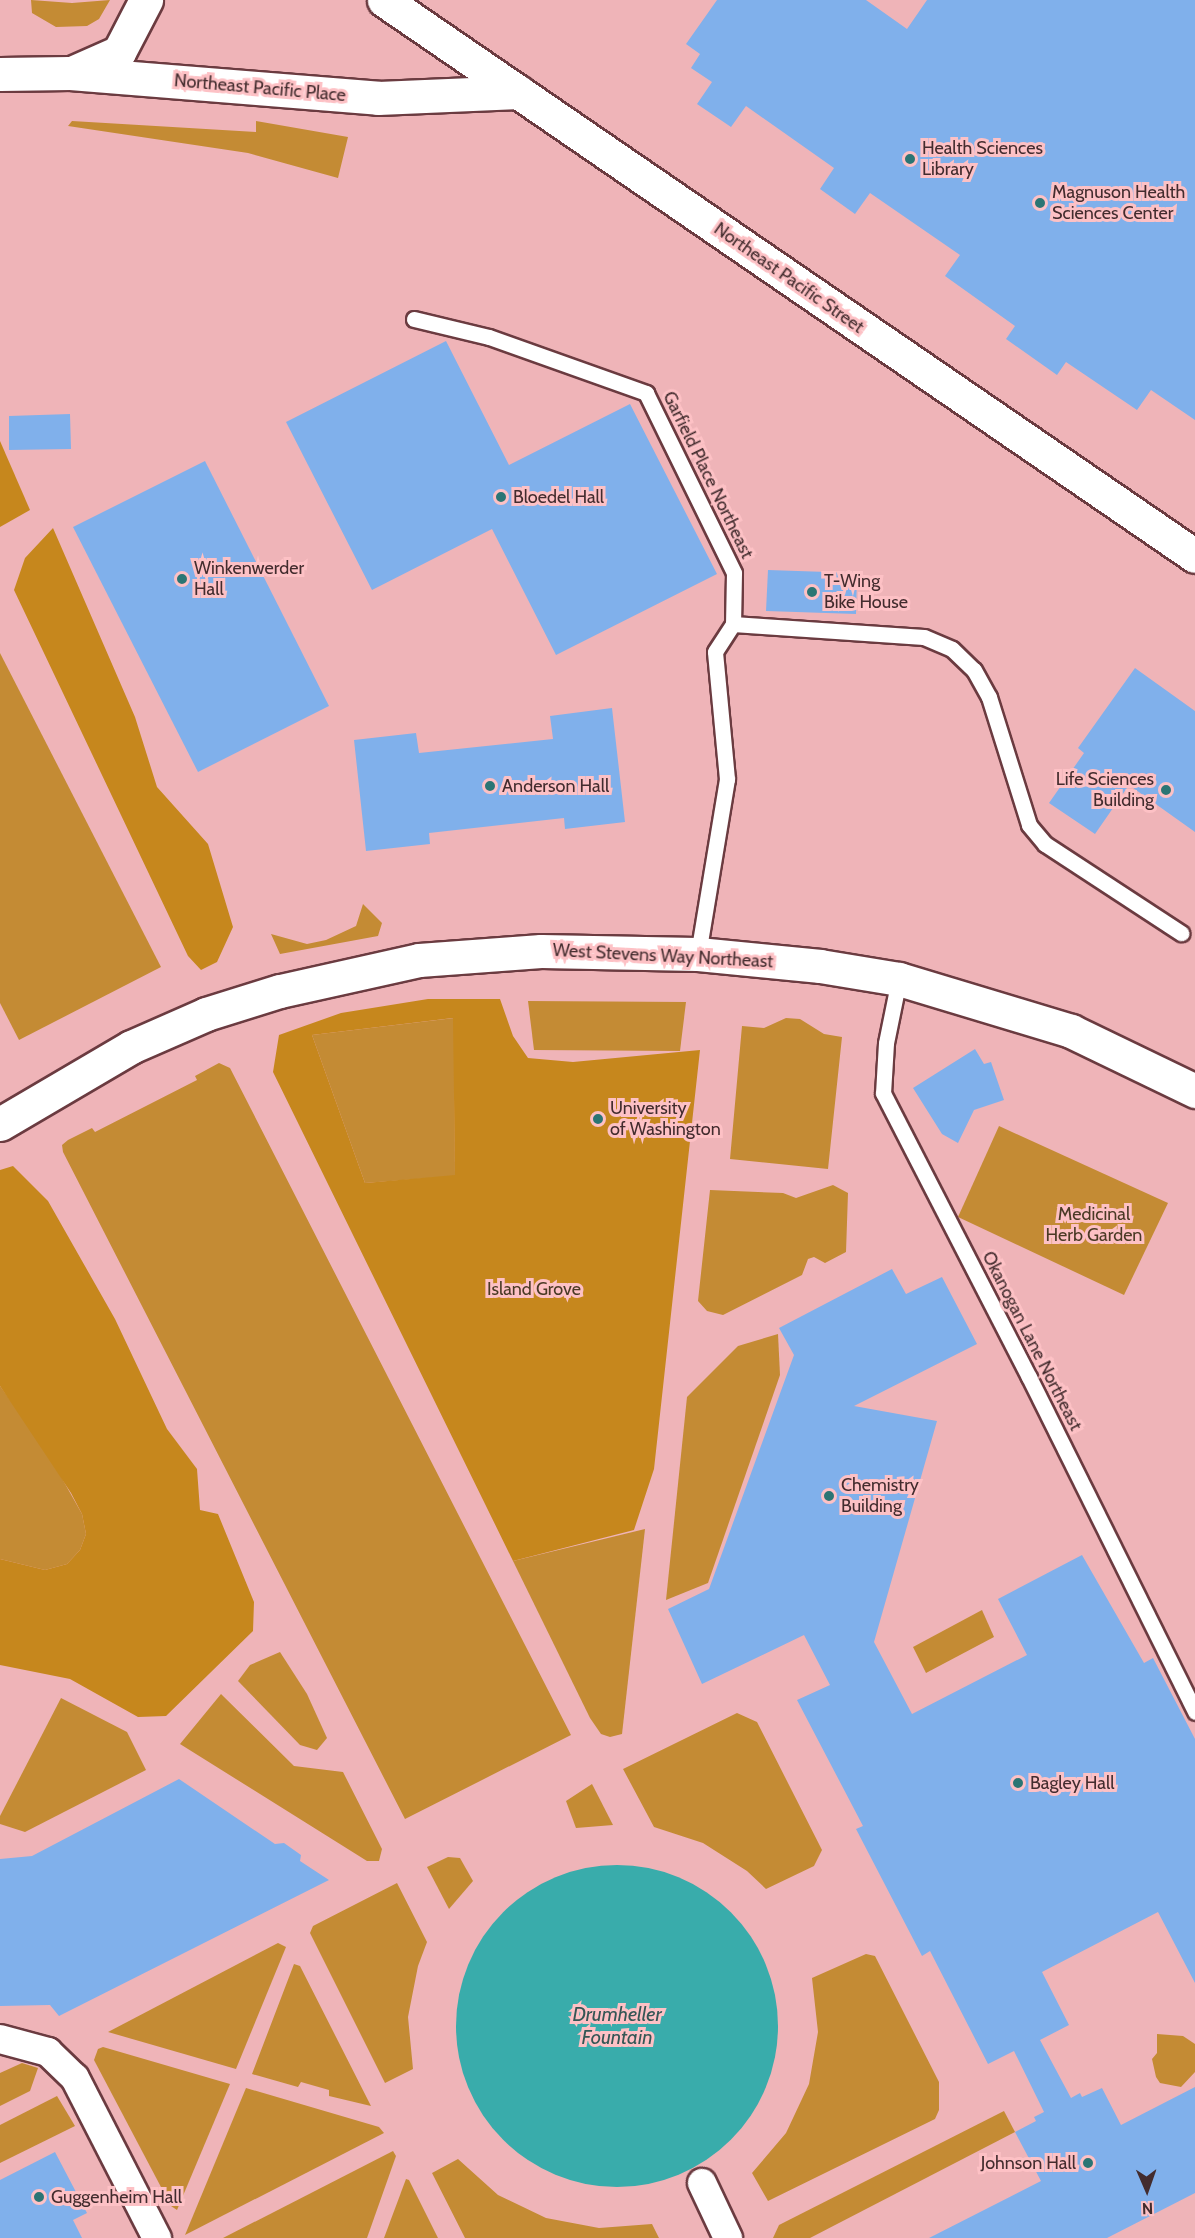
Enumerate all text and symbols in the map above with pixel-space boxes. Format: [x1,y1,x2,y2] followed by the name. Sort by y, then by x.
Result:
[173,70,347,106] street label: Northeast Pacific Place
[922,138,1043,180] place label: Health Sciences Library
[903,152,917,166] marker: Health Sciences Library
[1052,182,1185,224] place label: Magnuson Health Sciences Center
[1033,196,1047,210] marker: Magnuson Health Sciences Center
[710,218,868,338] street label: Northeast Pacific Street
[658,388,758,562] street label: Garfield Place Northeast
[513,486,604,508] place label: Bloedel Hall
[494,490,508,504] marker: Bloedel Hall
[194,558,304,600] place label: Winkenwerder Hall
[824,571,908,614] place label: T-Wing Bike House
[175,572,189,586] marker: Winkenwerder Hall
[805,585,819,599] marker: T-Wing Bike House
[1056,769,1154,812] place label: Life Sciences Building
[502,775,609,797] place label: Anderson Hall
[483,779,497,793] marker: Anderson Hall
[1159,783,1173,797] marker: Life Sciences Building
[552,939,774,973] street label: West Stevens Way Northeast
[610,1098,721,1140] place label: University of Washington
[591,1112,605,1126] marker: University of Washington
[1046,1204,1142,1246] park label: Medicinal Herb Garden
[977,1248,1087,1434] street label: Okanogan Lane Northeast
[487,1278,581,1300] park label: Island Grove
[841,1475,919,1518] place label: Chemistry Building
[822,1489,836,1503] marker: Chemistry Building
[1030,1772,1114,1794] place label: Bagley Hall
[1011,1776,1025,1790] marker: Bagley Hall
[572,2002,662,2049] water label: Drumheller Fountain
[981,2152,1076,2174] place label: Johnson Hall
[1081,2156,1095,2170] marker: Johnson Hall
[1117,2160,1177,2220] north arrow
[51,2186,182,2208] place label: Guggenheim Hall
[32,2190,46,2204] marker: Guggenheim Hall
[1142,2199,1154,2218] text: N

